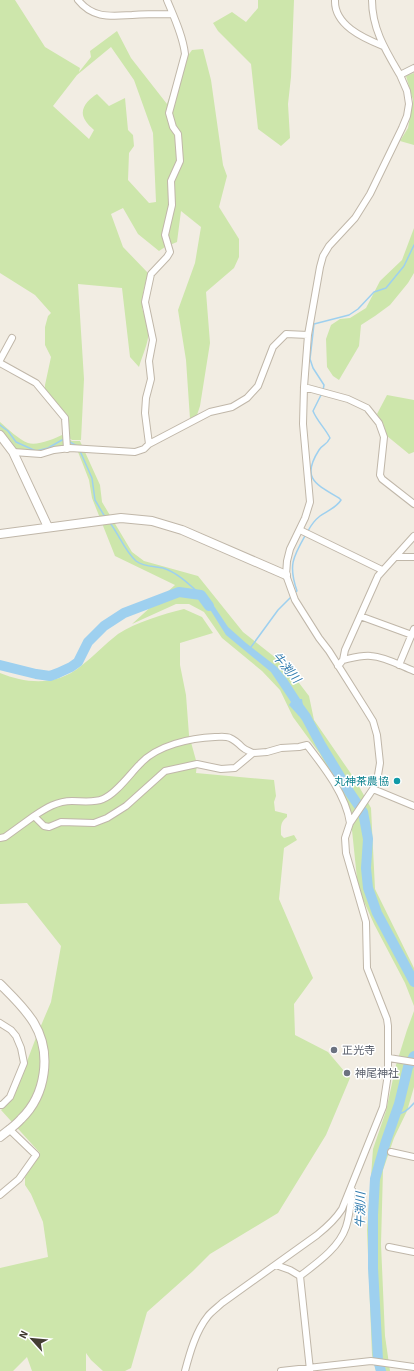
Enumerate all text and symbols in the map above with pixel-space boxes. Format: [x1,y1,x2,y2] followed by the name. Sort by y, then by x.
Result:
[268,649,305,689] water label: 牛渕川
[334,774,389,789] place label: 丸神茶農協
[392,776,402,786] marker: 丸神茶農協
[342,1043,375,1058] place label: 正光寺
[329,1045,339,1055] marker: 正光寺
[355,1066,399,1081] place label: 神尾神社
[342,1068,352,1078] marker: 神尾神社
[352,1190,370,1228] water label: 牛渕川
[12,1319,52,1359] north arrow
[15,1328,32,1341] text: N

